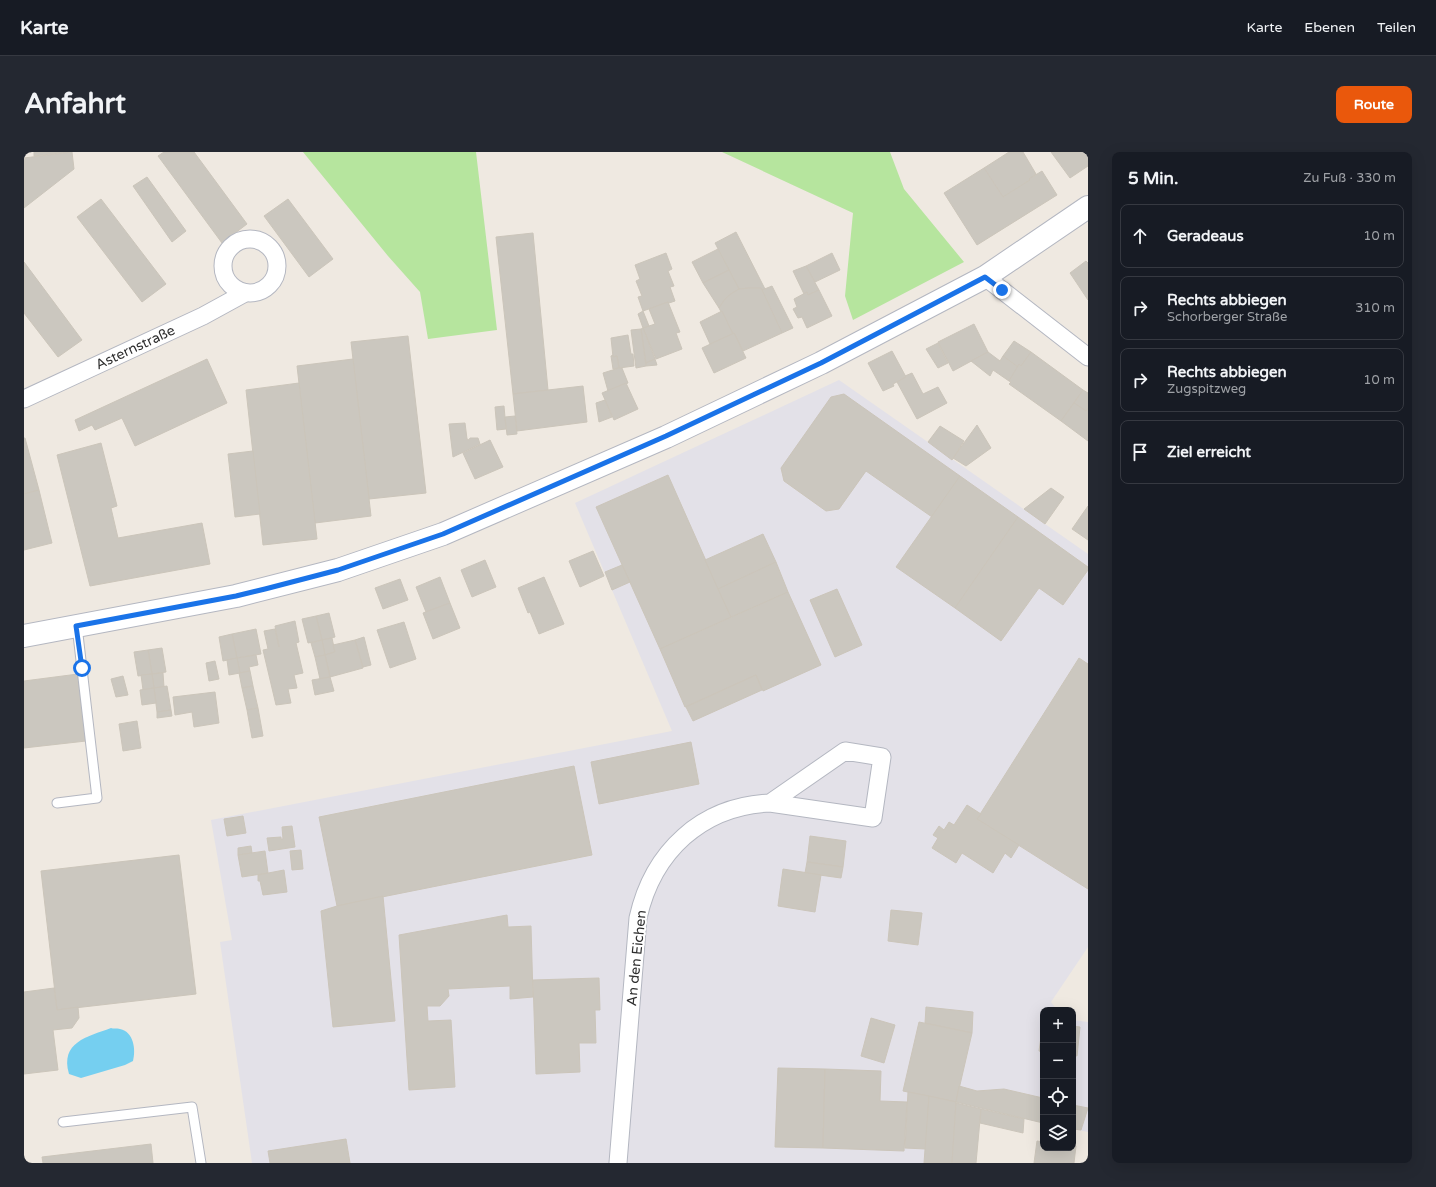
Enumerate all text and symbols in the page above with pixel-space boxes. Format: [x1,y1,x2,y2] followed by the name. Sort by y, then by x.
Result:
[20,17,69,39] text: Karte
[1247,19,1282,36] text: Karte
[1304,19,1355,36] text: Ebenen
[1377,19,1416,36] text: Teilen
[1336,86,1412,123] button: Route
[24,87,126,121] text: Anfahrt
[1128,168,1178,189] text: 5 Min.
[1303,170,1396,186] text: Zu Fuß · 330 m
[1129,225,1151,247] icon: ahead
[1167,227,1244,245] text: Geradeaus
[1363,228,1395,244] text: 10 m
[993,281,1011,299] route end
[1167,291,1287,309] text: Rechts abbiegen
[1129,297,1151,319] icon: right
[1355,300,1395,316] text: 310 m
[1167,309,1287,325] text: Schorberger Straße
[93,322,178,373] street label: Asternstraße
[1167,363,1287,381] text: Rechts abbiegen
[1129,369,1151,391] icon: right
[1363,372,1395,388] text: 10 m
[1167,381,1246,397] text: Zugspitzweg
[1129,441,1151,463] icon: arrive
[1167,443,1251,461] text: Ziel erreicht
[73,659,91,677] route start
[623,909,650,1007] street label: An den Eichen
[1040,1007,1076,1151] map controls
[1040,1007,1076,1043] button: +
[1040,1043,1076,1079] button: −
[1040,1079,1076,1115] button: locate
[1040,1115,1076,1151] button: layers

